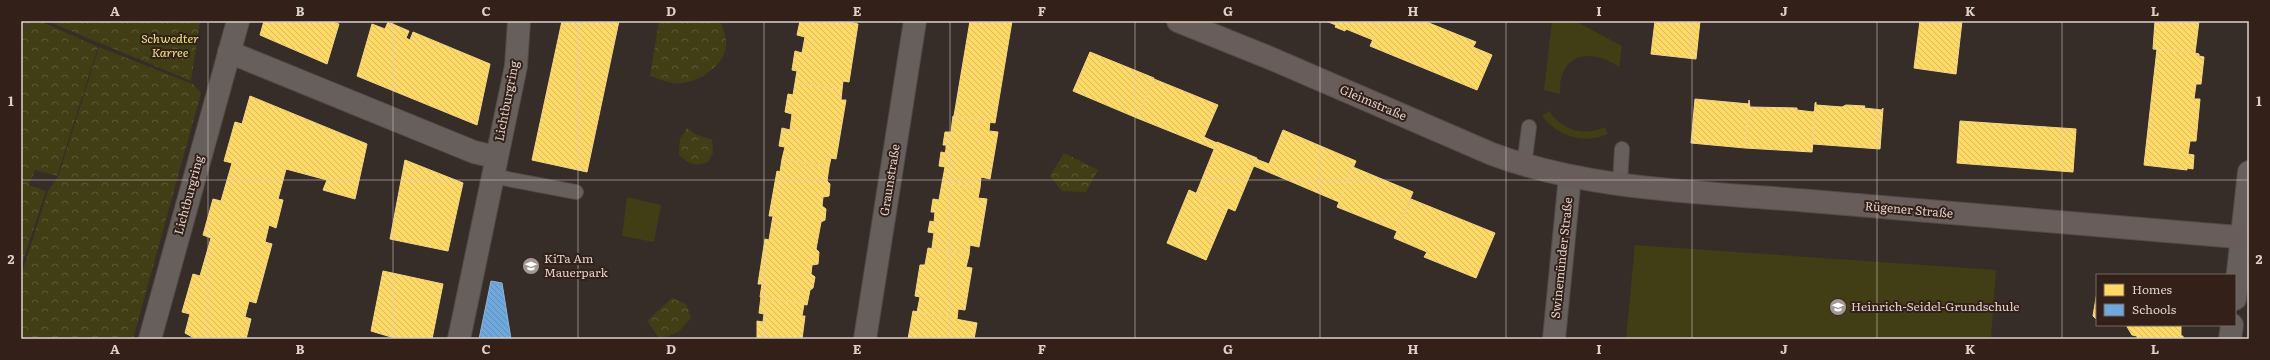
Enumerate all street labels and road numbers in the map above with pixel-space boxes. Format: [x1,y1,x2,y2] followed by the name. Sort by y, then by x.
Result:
[489,59,523,143] street label: Lichtburgring
[1337,80,1410,124] street label: Gleimstraße
[874,143,904,217] street label: Graunstraße
[169,153,207,236] street label: Lichtburgring
[1546,196,1576,319] street label: Swinemünder Straße
[1864,196,1954,222] street label: Rügener Straße

